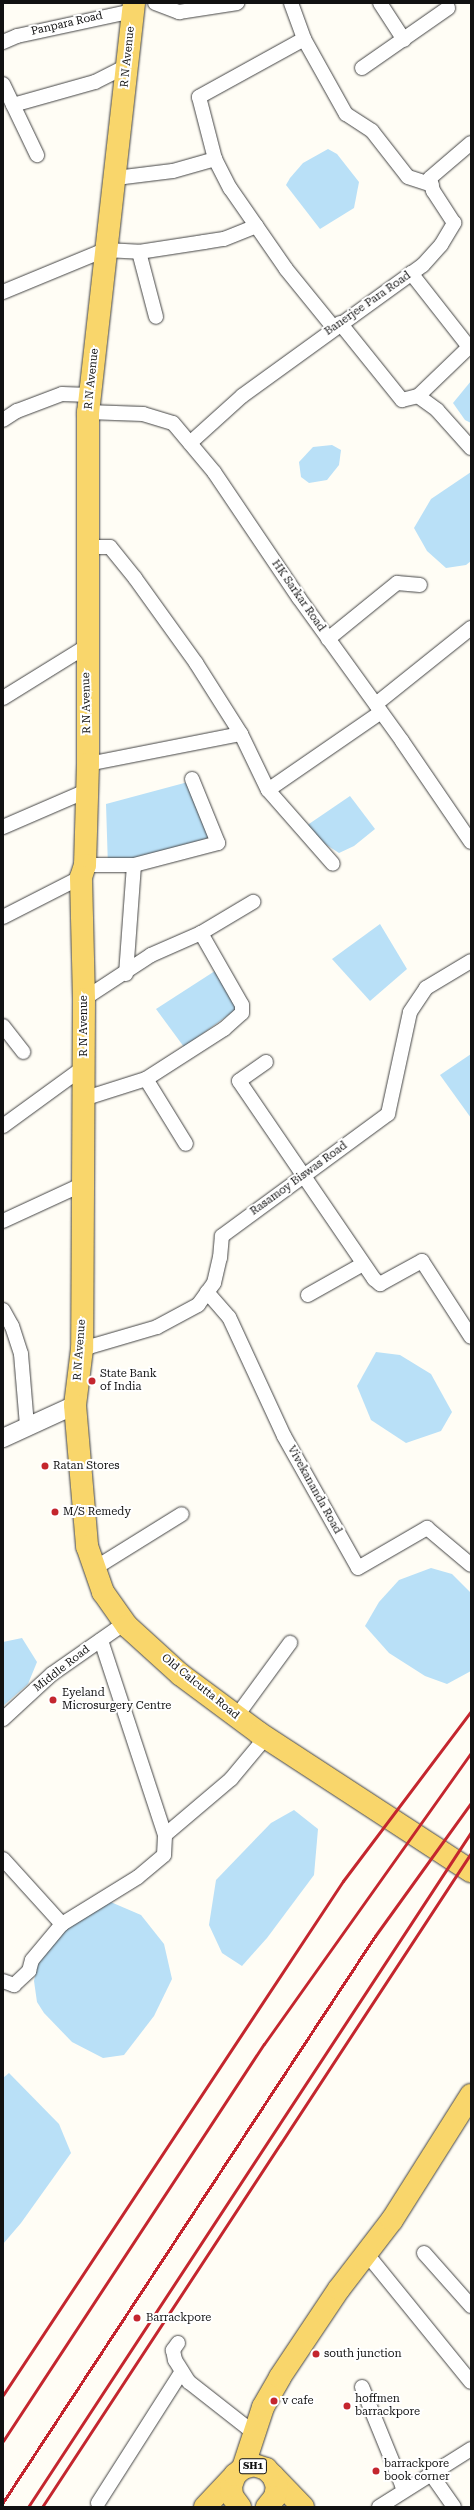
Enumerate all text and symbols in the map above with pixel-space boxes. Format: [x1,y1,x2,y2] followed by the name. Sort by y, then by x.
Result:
[30,9,104,39] street label: Panpara Road
[118,26,138,88] street label: R N Avenue
[322,269,414,339] street label: Banerjee Para Road
[82,348,102,410] street label: R N Avenue
[268,558,328,634] street label: HK Sarkar Road
[80,672,94,734] street label: R N Avenue
[77,995,91,1057] street label: R N Avenue
[248,1139,350,1219] street label: Rasamoy Biswas Road
[71,1319,89,1381] street label: R N Avenue
[100,1368,157,1394] place label: State Bank of India
[87,1376,97,1386] marker: State Bank of India
[284,1444,344,1536] street label: Vivekananda Road
[53,1459,119,1473] place label: Ratan Stores
[40,1461,50,1471] marker: Ratan Stores
[63,1505,131,1519] place label: M/S Remedy
[50,1507,60,1517] marker: M/S Remedy
[31,1643,93,1695] street label: Middle Road
[158,1652,242,1722] street label: Old Calcutta Road
[62,1687,171,1713] place label: Eyeland Microsurgery Centre
[47,1694,59,1706] marker: Eyeland Microsurgery Centre
[146,2311,211,2325] place label: Barrackpore
[131,2312,143,2324] marker: Barrackpore
[324,2347,402,2361] place label: south junction
[311,2349,321,2359] marker: south junction
[355,2393,420,2419] place label: hoffmen barrackpore
[282,2394,314,2408] place label: v cafe
[269,2396,279,2406] marker: v cafe
[342,2401,352,2411] marker: hoffmen barrackpore
[238,2458,268,2474] road number: SH1
[384,2458,449,2484] place label: barrackpore book corner
[371,2466,381,2476] marker: barrackpore book corner

